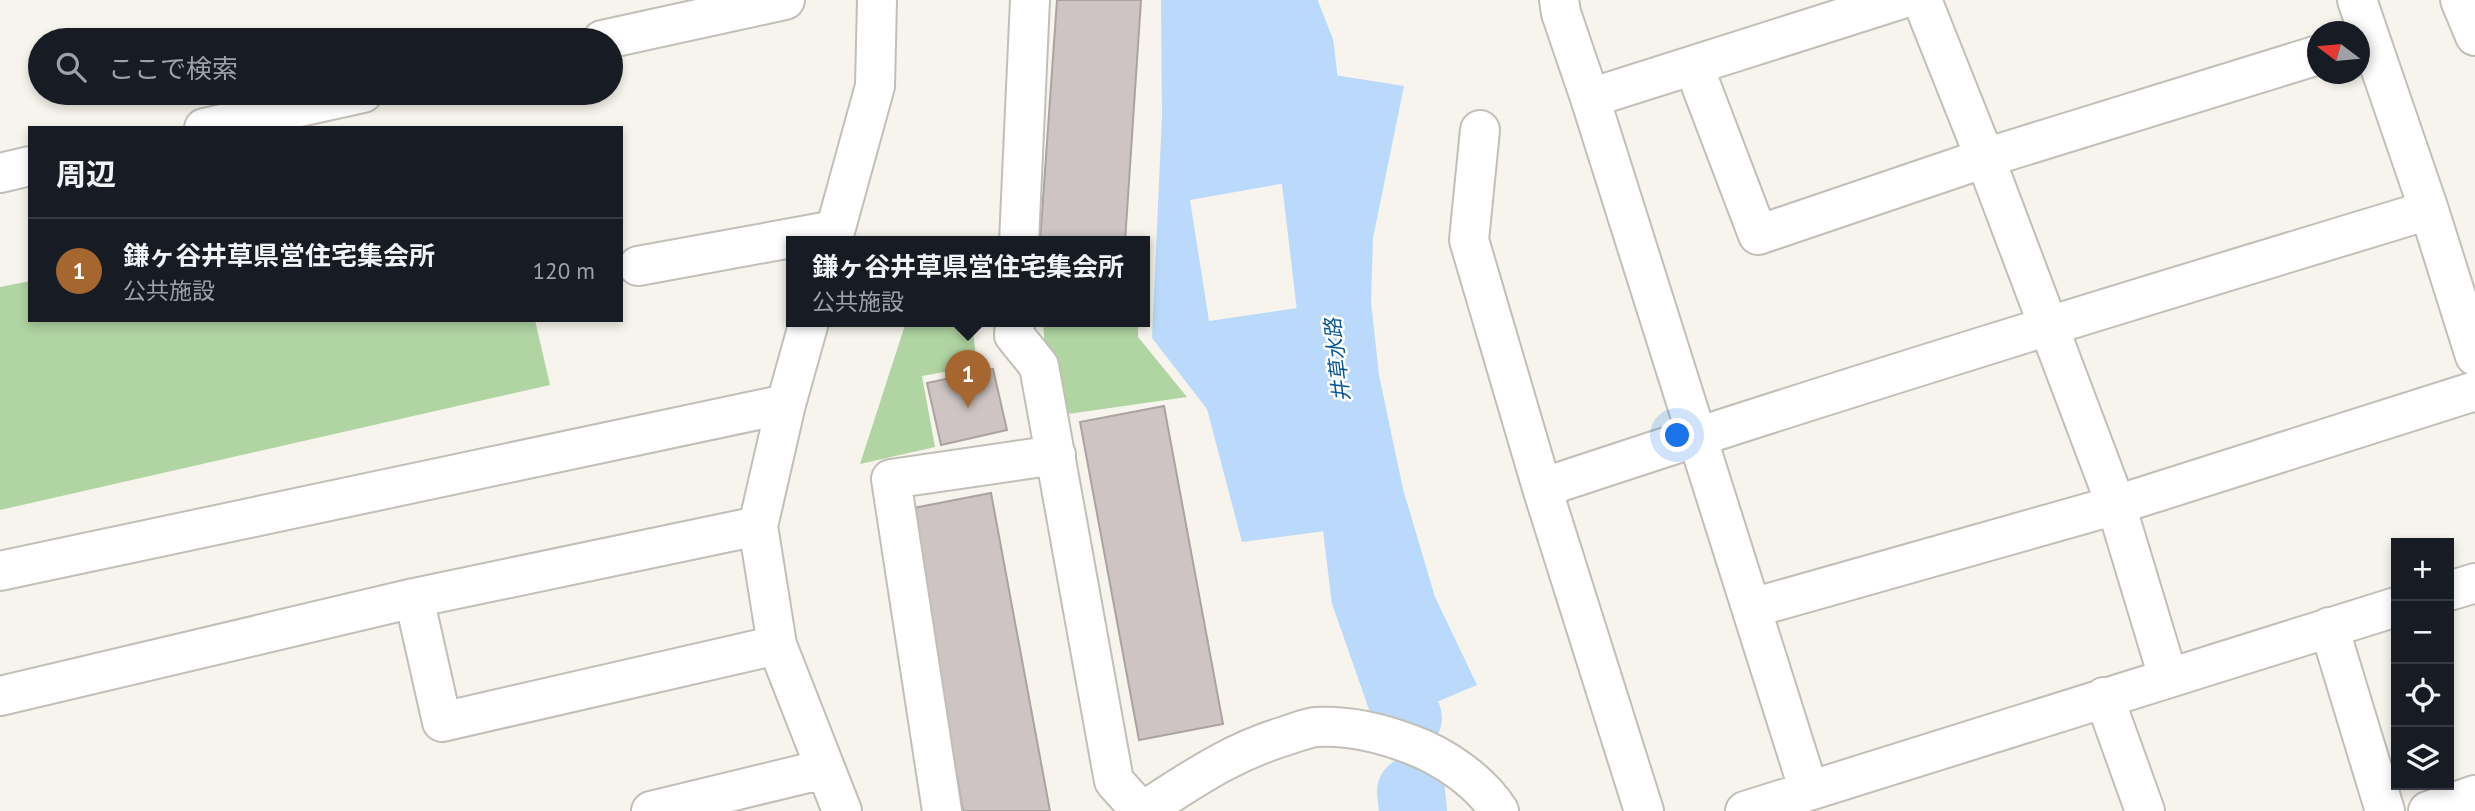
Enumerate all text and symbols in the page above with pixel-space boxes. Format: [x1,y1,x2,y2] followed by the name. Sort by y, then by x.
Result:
[2307,21,2370,84] north arrow
[28,28,623,105] search box
[52,48,90,86] icon: search
[108,52,238,85] text: ここで検索
[56,154,116,193] text: 周辺
[786,236,1150,327] popup
[123,239,435,272] text: 鎌ヶ谷井草県営住宅集会所
[812,250,1124,283] text: 鎌ヶ谷井草県営住宅集会所
[72,256,86,285] text: 1
[533,256,595,285] text: 120 m
[123,276,215,305] text: 公共施設
[812,287,904,316] text: 公共施設
[1318,315,1356,403] water label: 井草水路
[945,350,991,408] pin: 1
[1660,418,1694,452] your location
[2391,538,2454,790] map controls
[2391,538,2454,601] button: +
[2391,601,2454,664] button: −
[2391,664,2454,727] button: locate
[2391,727,2454,790] button: layers

